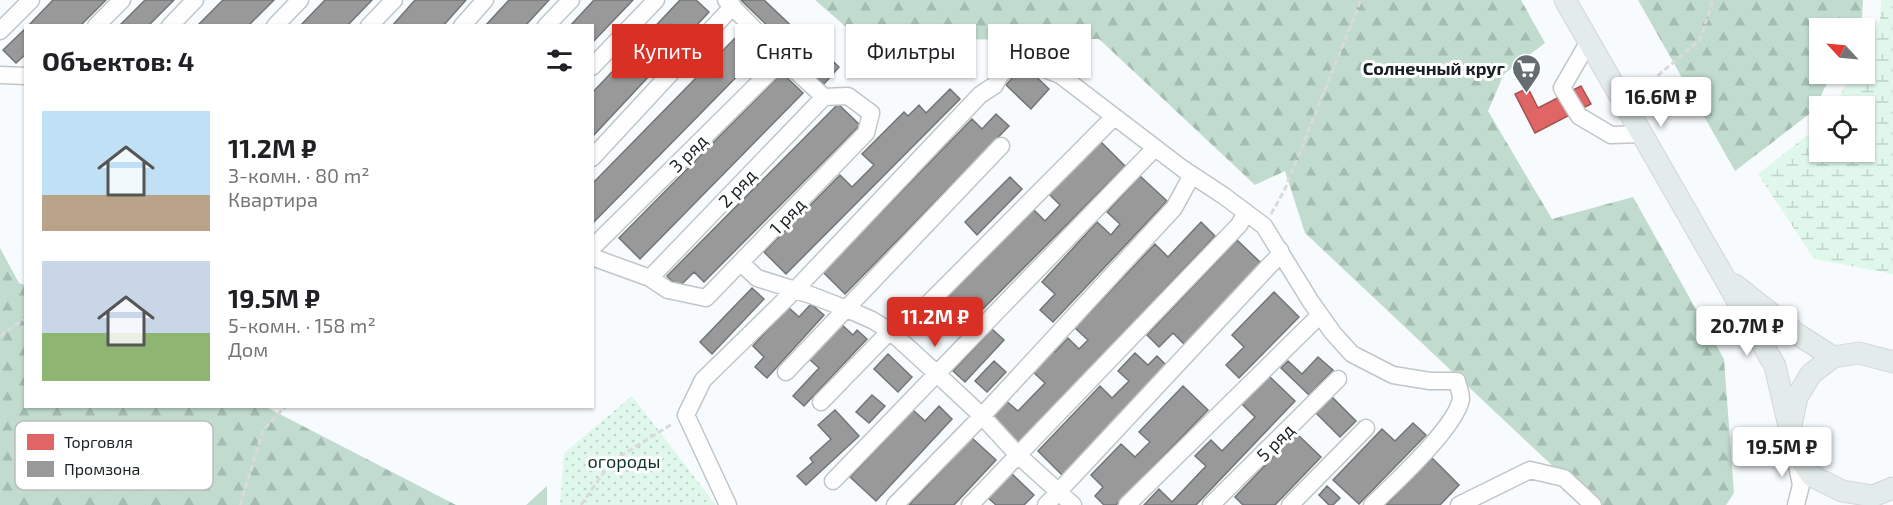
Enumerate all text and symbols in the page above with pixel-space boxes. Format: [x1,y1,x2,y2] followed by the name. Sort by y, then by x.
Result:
[1809,18,1875,84] north arrow
[1809,18,1875,162] map controls
[612,24,723,78] chip: Купить
[735,24,834,78] chip: Снять
[846,24,976,78] chip: Фильтры
[988,24,1091,78] chip: Новое
[543,44,576,77] icon: filters
[42,45,194,76] text: Объектов: 4
[1510,52,1542,94] supermarket icon: Солнечный круг
[1363,57,1506,79] place label: Солнечный круг
[1606,77,1716,128] pin: 16.6M ₽
[1625,84,1697,108] text: 16.6M ₽
[1809,96,1875,162] button: locate
[664,129,712,177] street label: 3 ряд
[228,132,317,163] text: 11.2M ₽
[90,135,162,207] icon: home
[228,163,369,187] text: 3-комн. · 80 m²
[713,164,761,212] street label: 2 ряд
[228,187,318,211] text: Квартира
[764,193,810,239] street label: 1 ряд
[228,282,320,313] text: 19.5M ₽
[90,285,162,357] icon: home
[880,297,990,348] pin: 11.2M ₽
[901,304,969,328] text: 11.2M ₽
[1692,306,1802,357] pin: 20.7M ₽
[228,313,376,337] text: 5-комн. · 158 m²
[1710,313,1784,337] text: 20.7M ₽
[228,337,268,361] text: Дом
[1251,418,1299,466] street label: 5 ряд
[15,421,213,490] legend
[1727,427,1837,478] pin: 19.5M ₽
[64,432,133,451] text: Торговля
[1747,434,1817,458] text: 19.5M ₽
[588,450,660,472] park label: огороды
[64,459,140,478] text: Промзона

